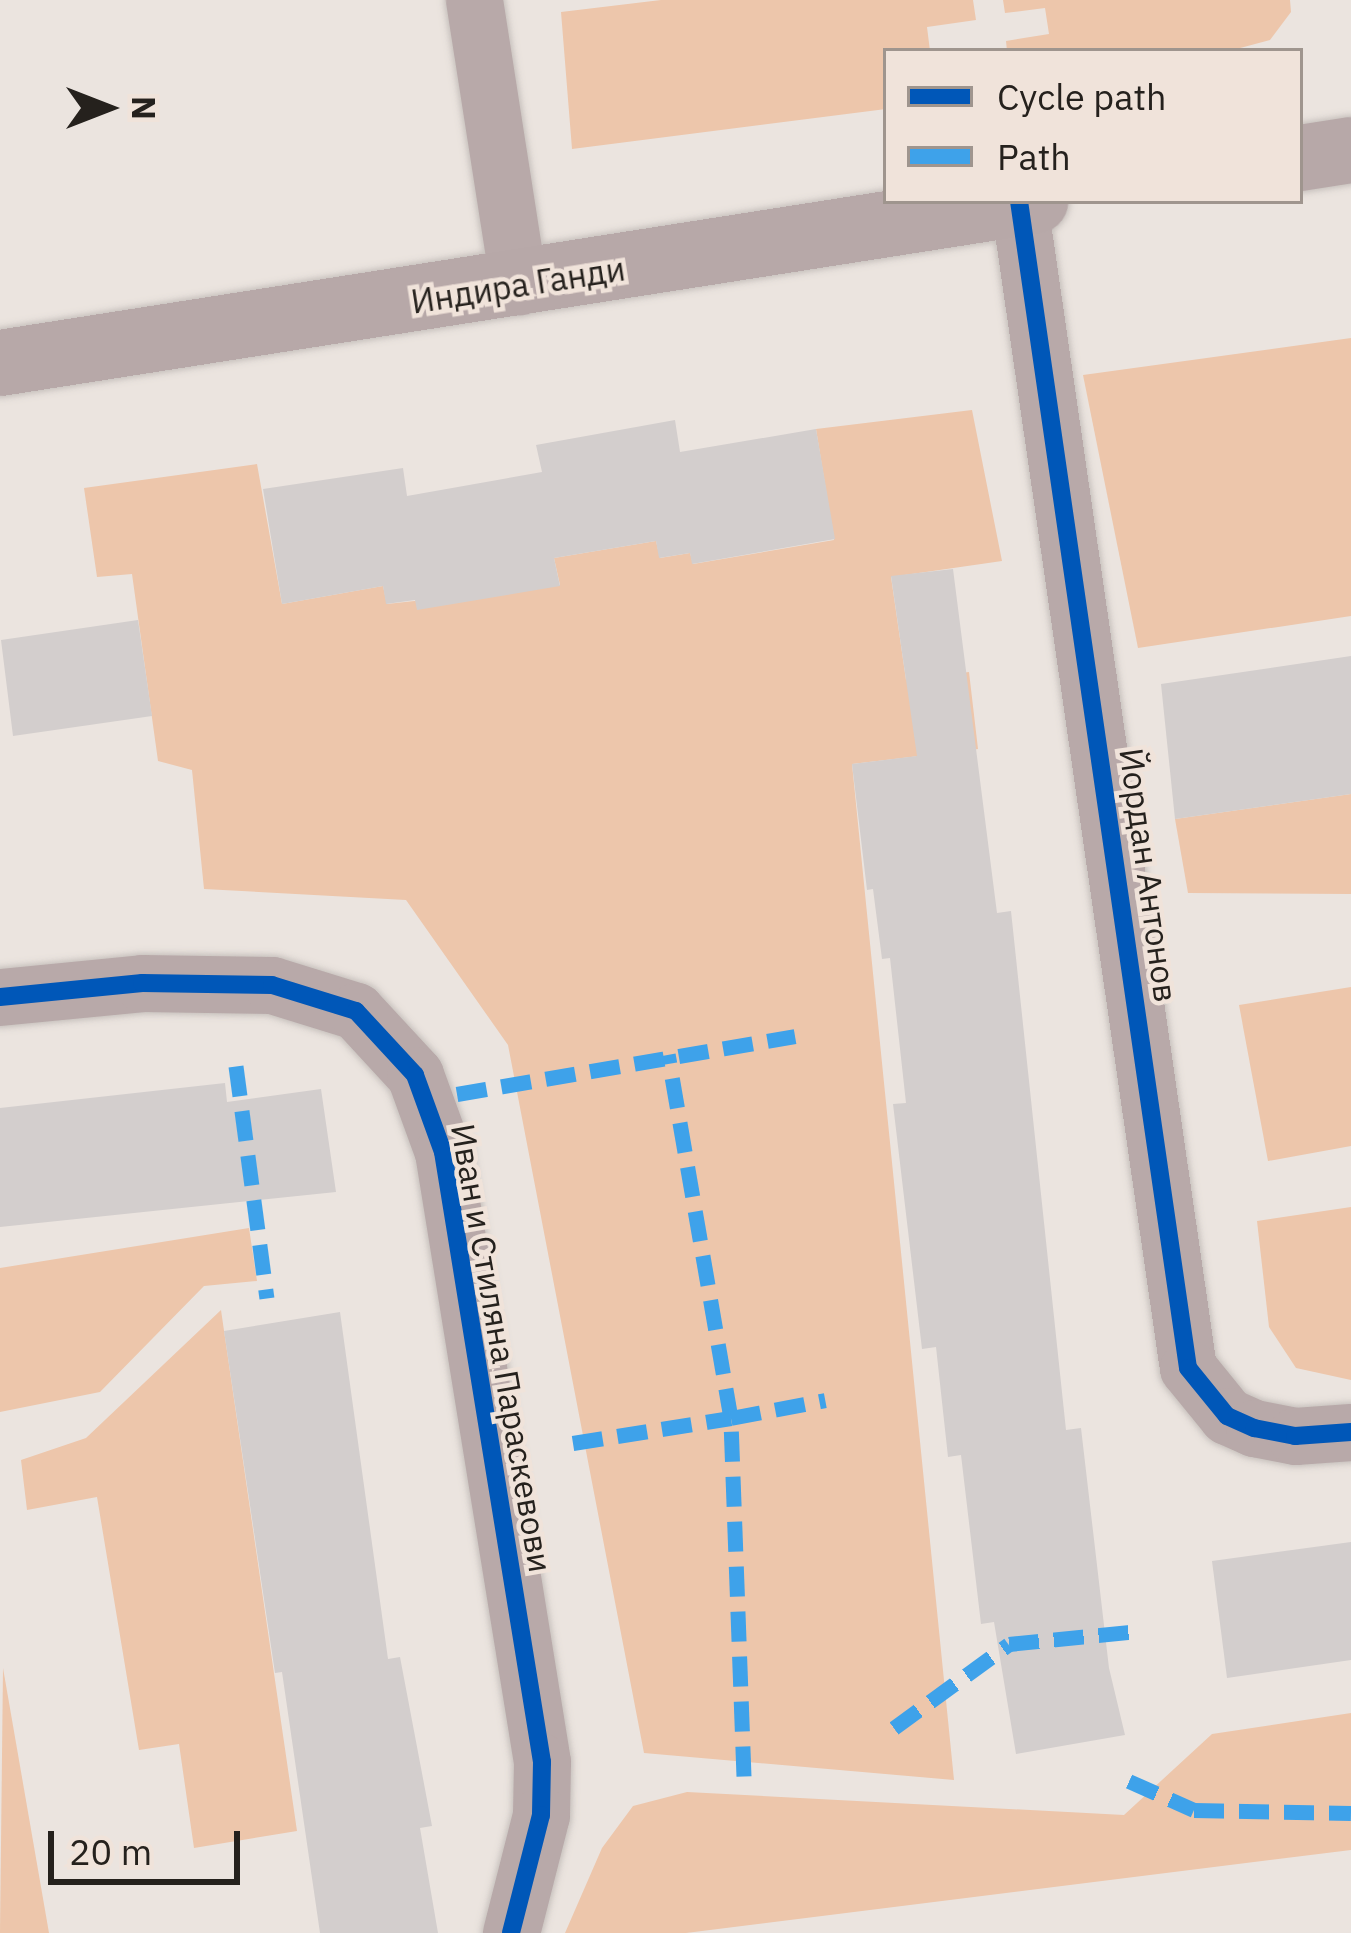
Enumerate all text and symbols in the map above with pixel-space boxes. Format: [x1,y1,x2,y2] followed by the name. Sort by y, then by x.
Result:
[48,48,168,168] north arrow
[883,48,1303,204] legend
[997,73,1167,120] text: Cycle path
[123,96,166,120] text: N
[997,133,1071,180] text: Path
[408,249,628,321] street label: Индира Ганди
[1112,746,1186,1004] street label: Йордан Антонов
[443,1121,561,1575] street label: Иван и Стиляна Параскевови
[54,1807,246,1881] scale bar
[69,1828,152,1875] text: 20 m

